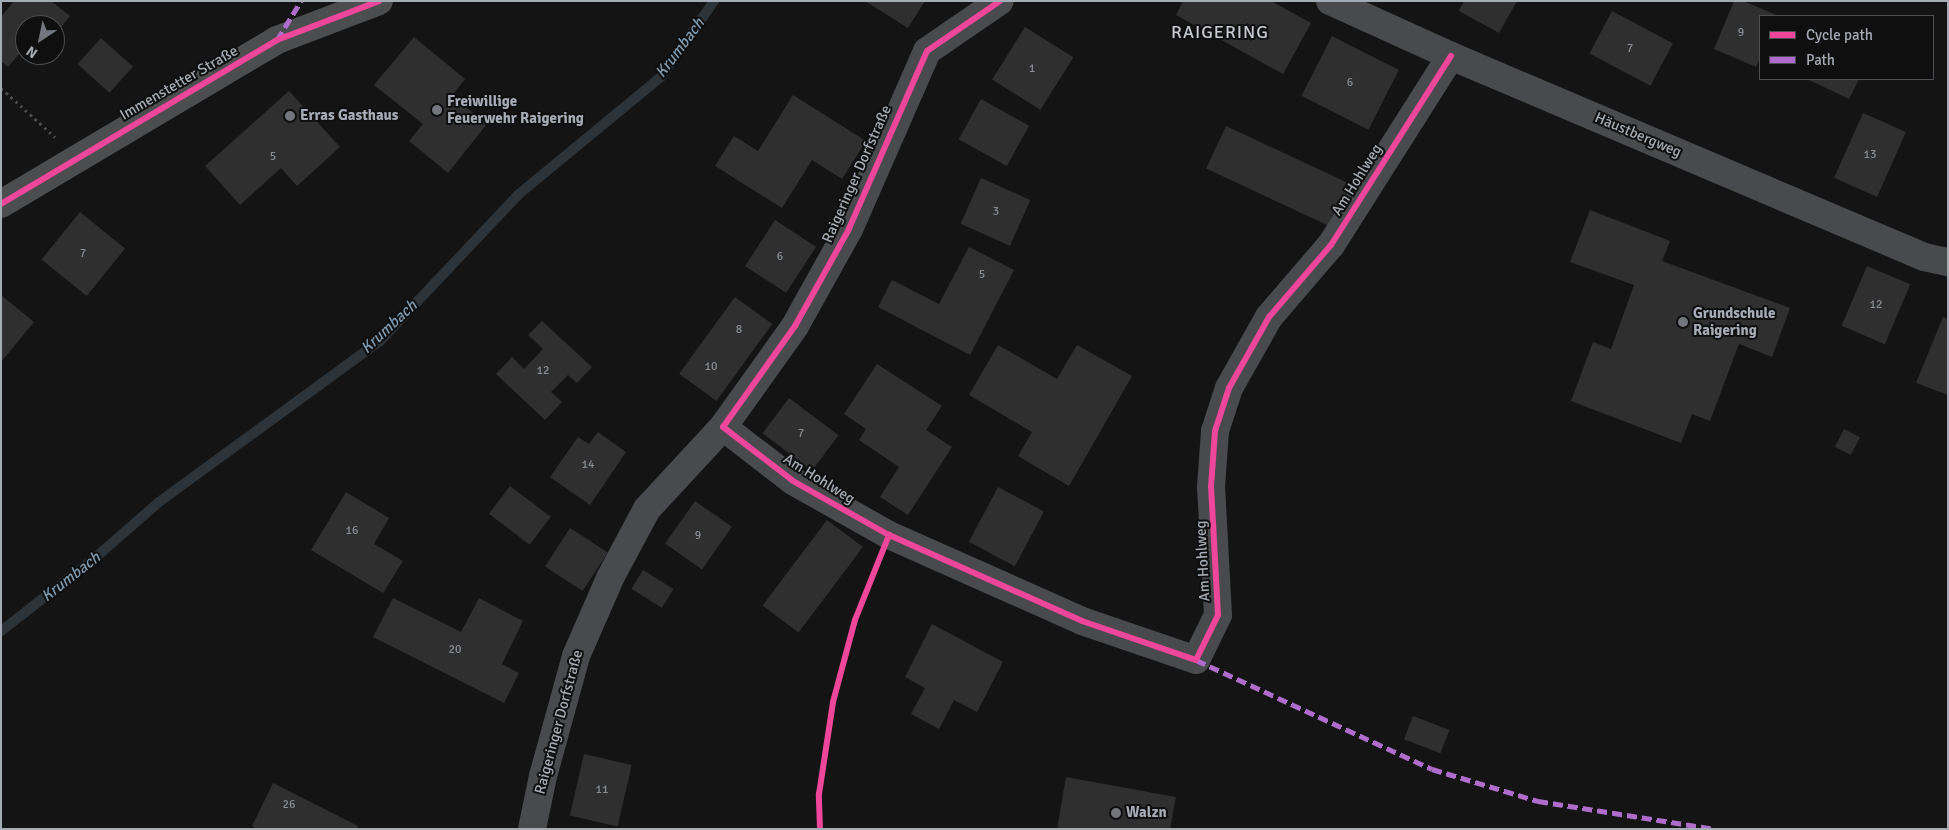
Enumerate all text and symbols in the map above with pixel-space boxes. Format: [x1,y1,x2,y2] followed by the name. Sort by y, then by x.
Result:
[651,14,709,82] water label: Krumbach
[15,15,65,65] north arrow
[1759,15,1934,80] legend
[1170,21,1270,43] district label: RAIGERING
[1738,26,1744,40] house number: 9
[1806,26,1873,44] text: Cycle path
[23,42,41,62] text: N
[117,42,241,124] street label: Immenstetter Straße
[1627,42,1633,56] house number: 7
[1806,51,1835,69] text: Path
[1029,62,1035,76] house number: 1
[1347,76,1353,90] house number: 6
[447,92,584,127] place label: Freiwillige Feuerwehr Raigering
[819,102,895,246] street label: Raigeringer Dorfstraße
[431,104,443,116] marker: Freiwillige Feuerwehr Raigering
[300,107,398,125] place label: Erras Gasthaus
[1592,109,1684,161] street label: Häustbergweg
[284,110,296,122] marker: Erras Gasthaus
[1328,141,1386,219] street label: Am Hohlweg
[1864,148,1876,162] house number: 13
[270,150,276,164] house number: 5
[993,205,999,219] house number: 3
[80,247,86,261] house number: 7
[777,250,783,264] house number: 6
[979,268,985,282] house number: 5
[357,296,421,358] water label: Krumbach
[1870,298,1882,312] house number: 12
[1693,304,1775,339] place label: Grundschule Raigering
[1677,316,1689,328] marker: Grundschule Raigering
[736,323,742,337] house number: 8
[705,360,717,374] house number: 10
[537,364,549,378] house number: 12
[798,427,804,441] house number: 7
[780,450,858,508] street label: Am Hohlweg
[582,458,594,472] house number: 14
[1192,520,1214,602] street label: Am Hohlweg
[346,524,358,538] house number: 16
[695,529,701,543] house number: 9
[38,548,104,606] water label: Krumbach
[449,643,461,657] house number: 20
[531,648,587,796] street label: Raigeringer Dorfstraße
[596,783,608,797] house number: 11
[283,798,295,812] house number: 26
[1126,804,1167,822] place label: Walzn
[1110,807,1122,819] marker: Walzn

